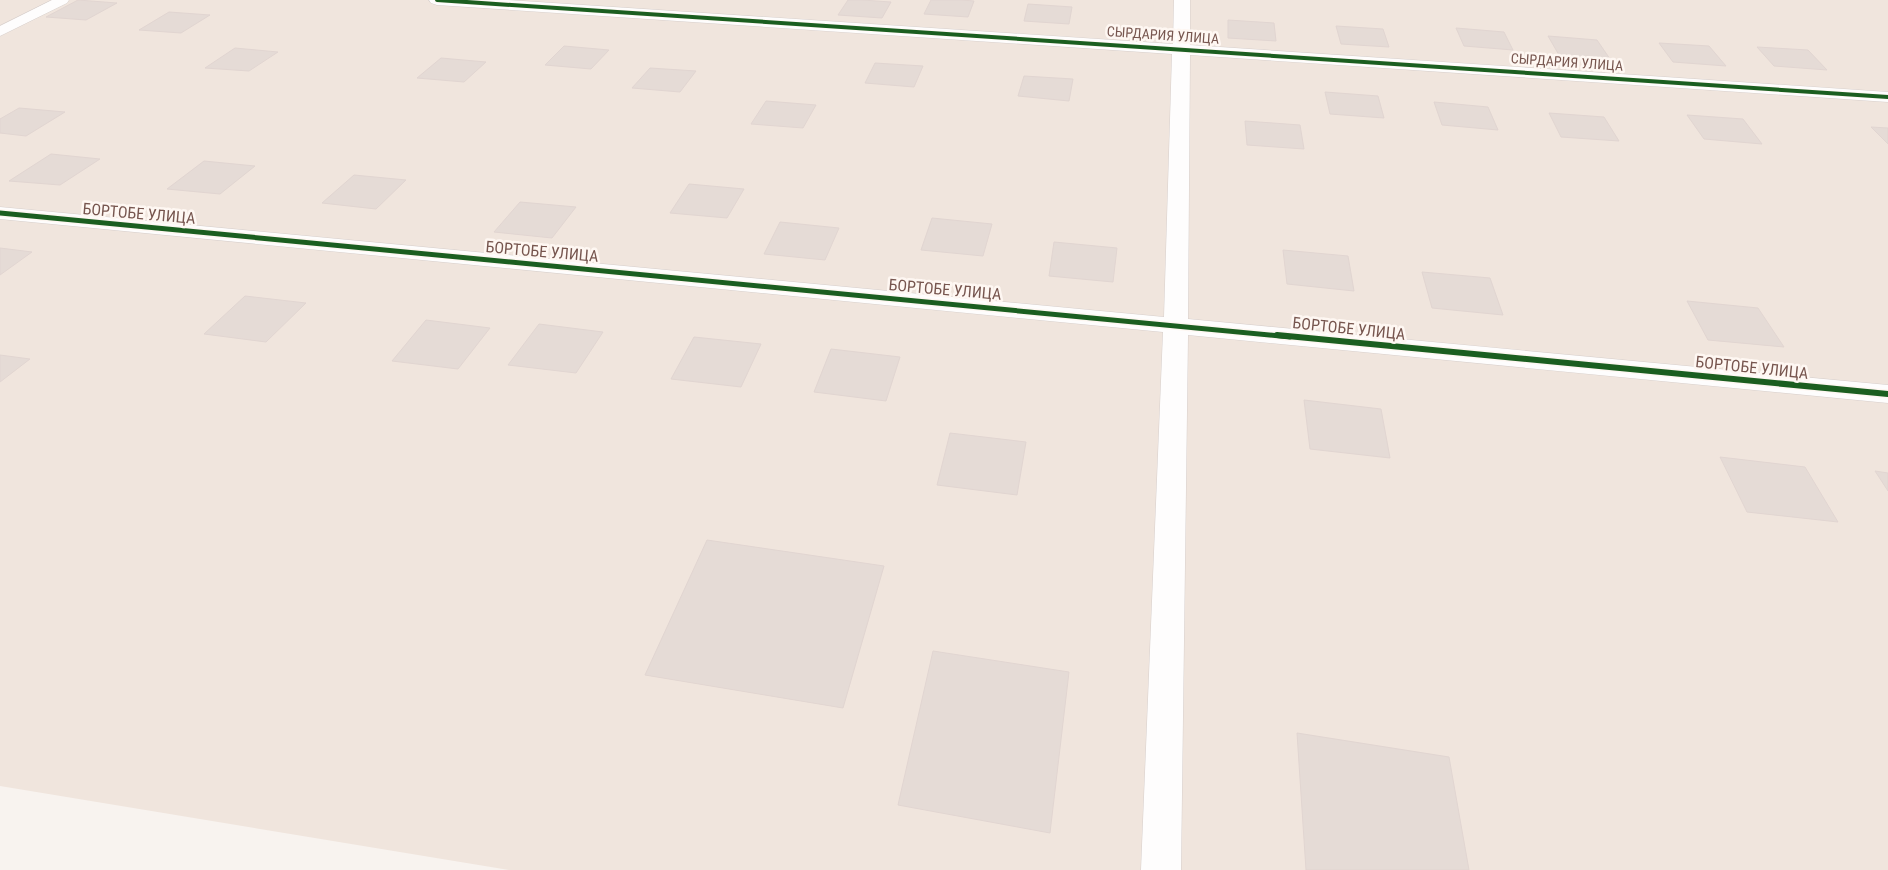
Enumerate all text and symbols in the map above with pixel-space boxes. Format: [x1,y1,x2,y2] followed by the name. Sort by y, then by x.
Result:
[1106,23,1220,47] street label: СЫРДАРИЯ УЛИЦА
[1510,50,1624,74] street label: СЫРДАРИЯ УЛИЦА
[82,199,196,228] street label: БОРТОБЕ УЛИЦА
[485,237,599,266] street label: БОРТОБЕ УЛИЦА
[888,275,1002,304] street label: БОРТОБЕ УЛИЦА
[1292,313,1406,344] street label: БОРТОБЕ УЛИЦА
[1695,352,1809,383] street label: БОРТОБЕ УЛИЦА

